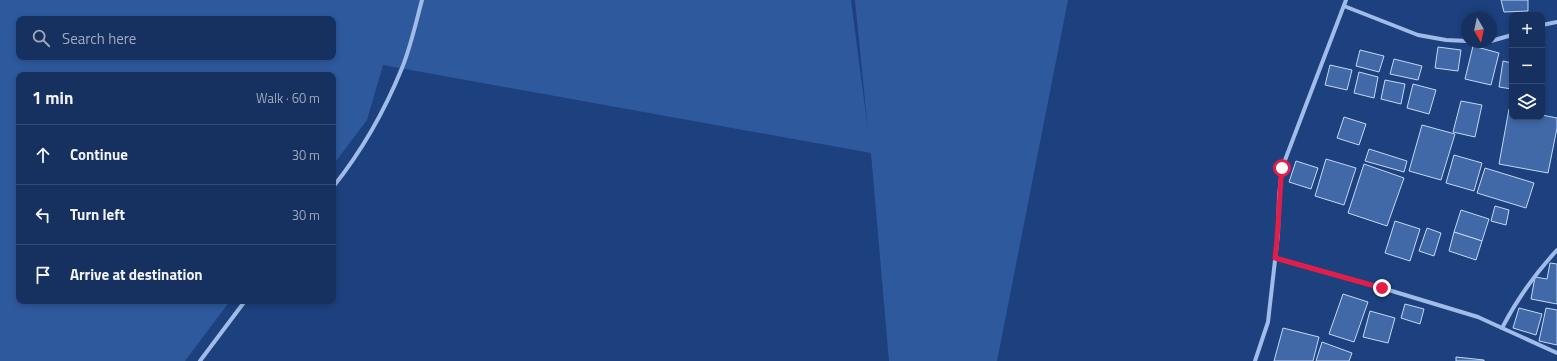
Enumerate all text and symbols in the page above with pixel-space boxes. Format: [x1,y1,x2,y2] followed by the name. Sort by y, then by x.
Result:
[1461,12,1497,48] north arrow
[1509,12,1545,120] map controls
[1509,12,1545,48] button: +
[16,16,336,60] search box
[30,27,52,49] icon: search
[62,27,136,50] text: Search here
[1509,48,1545,84] button: −
[1509,84,1545,120] button: layers
[32,85,73,111] text: 1 min
[256,88,320,108] text: Walk · 60 m
[70,143,128,166] text: Continue
[32,144,54,166] icon: ahead
[292,145,320,165] text: 30 m
[1273,159,1291,177] route start
[70,203,125,226] text: Turn left
[32,204,54,226] icon: left
[292,205,320,225] text: 30 m
[70,263,203,286] text: Arrive at destination
[32,264,54,286] icon: arrive
[1373,279,1391,297] route end

